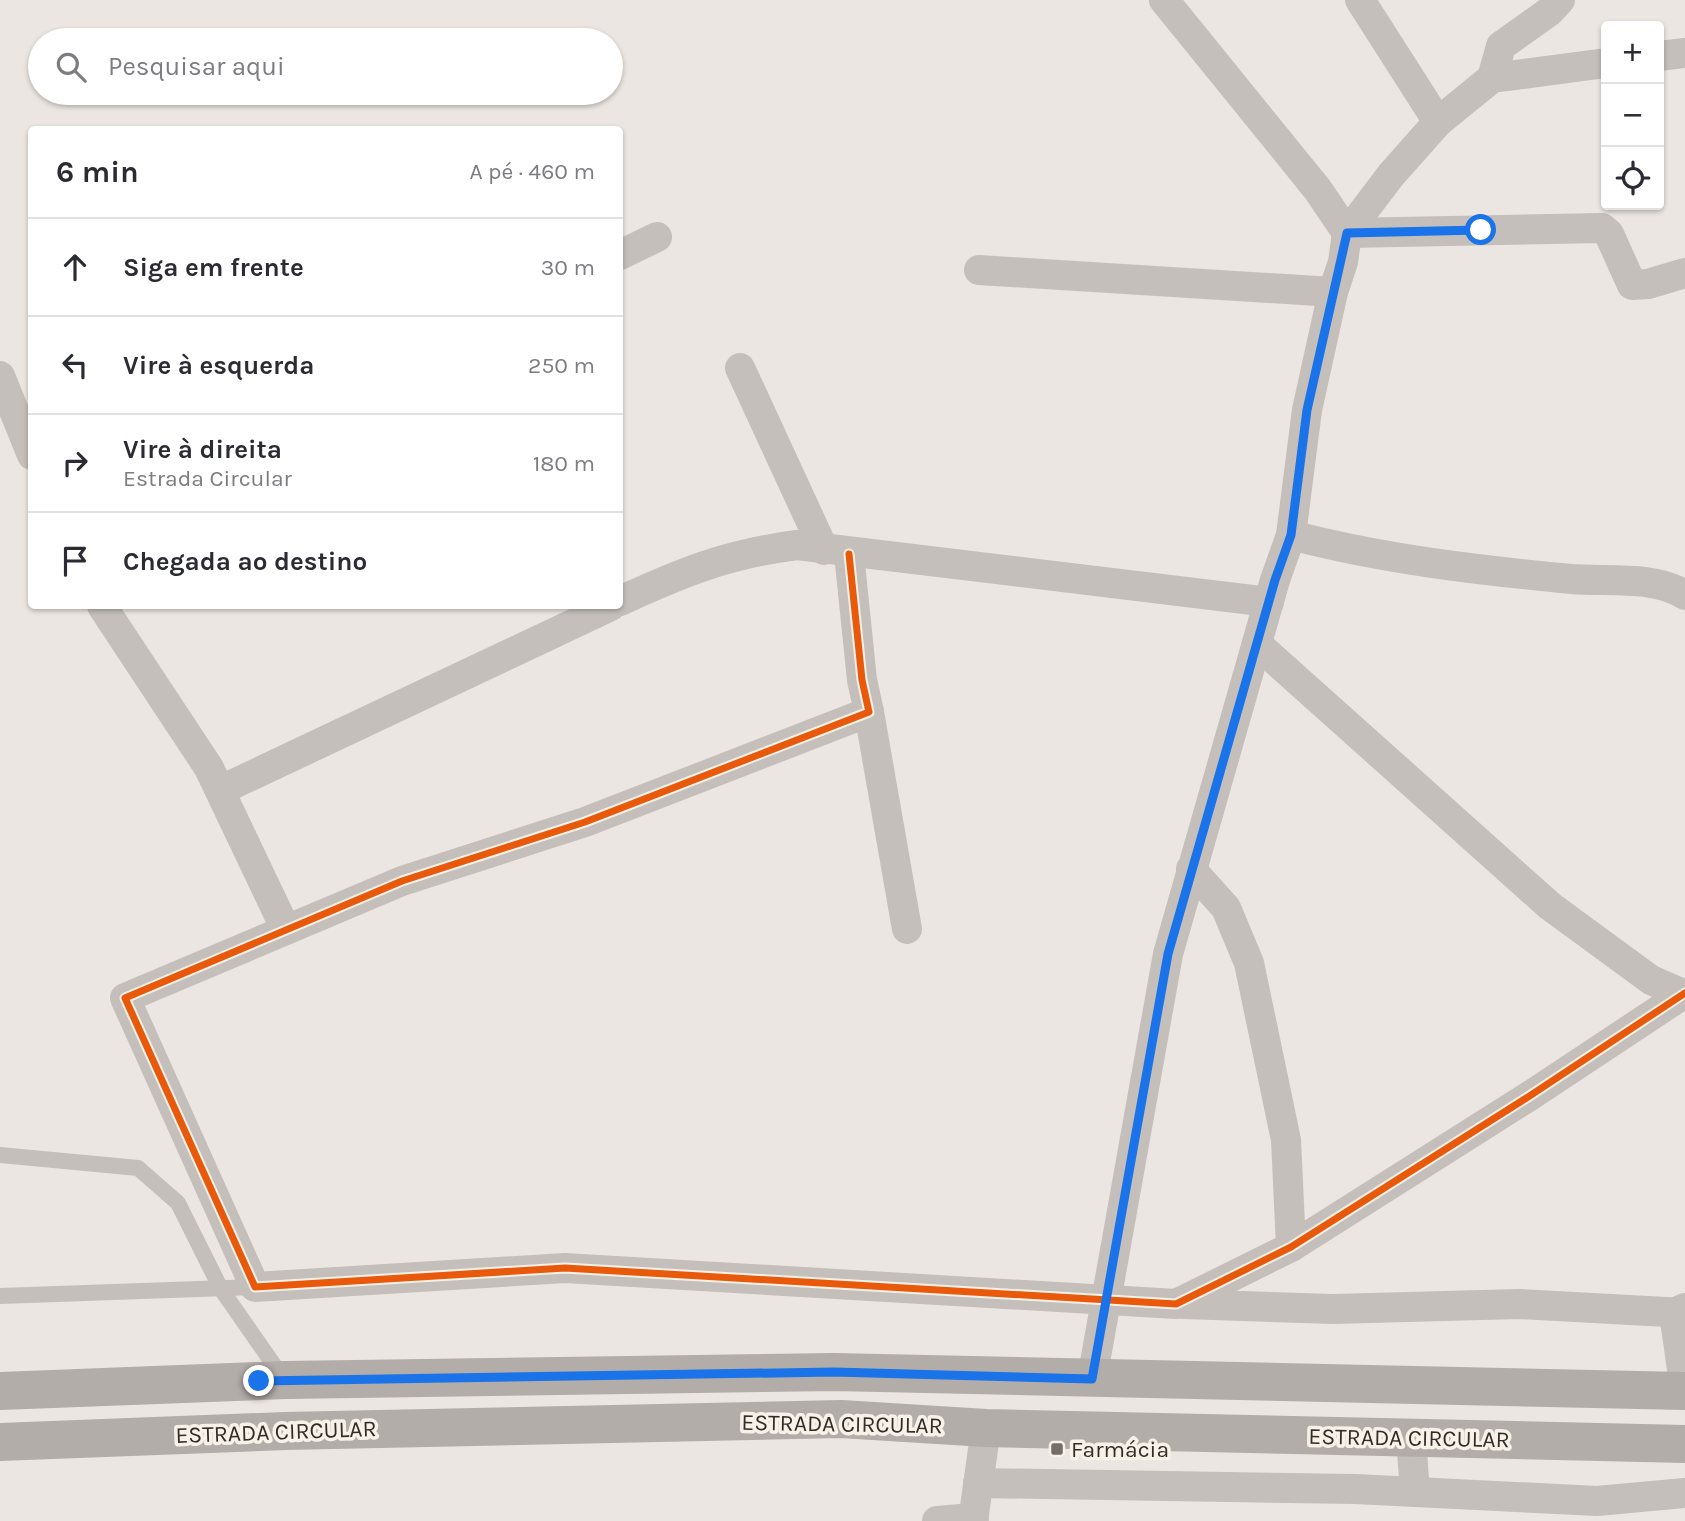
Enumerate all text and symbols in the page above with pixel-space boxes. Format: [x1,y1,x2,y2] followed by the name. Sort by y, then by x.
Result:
[1601,21,1664,210] map controls
[1601,21,1664,84] button: +
[28,28,623,105] search box
[52,48,90,86] icon: search
[108,51,285,82] text: Pesquisar aqui
[1601,84,1664,147] button: −
[1601,147,1664,210] button: locate
[56,154,139,190] text: 6 min
[469,158,595,185] text: A pé · 460 m
[1465,214,1496,245] route start
[56,248,94,286] icon: ahead
[123,252,304,283] text: Siga em frente
[541,254,595,281] text: 30 m
[56,346,94,384] icon: left
[123,350,314,381] text: Vire à esquerda
[528,352,595,379] text: 250 m
[123,434,282,465] text: Vire à direita
[56,444,94,482] icon: right
[533,450,595,477] text: 180 m
[123,465,292,492] text: Estrada Circular
[56,542,94,580] icon: arrive
[123,546,367,577] text: Chegada ao destino
[243,1365,274,1396] route end
[741,1409,943,1439] street label: ESTRADA CIRCULAR
[175,1415,377,1449] street label: ESTRADA CIRCULAR
[1308,1423,1510,1453] street label: ESTRADA CIRCULAR
[1071,1436,1169,1463] place label: Farmácia
[1049,1441,1065,1457] marker: Farmácia

